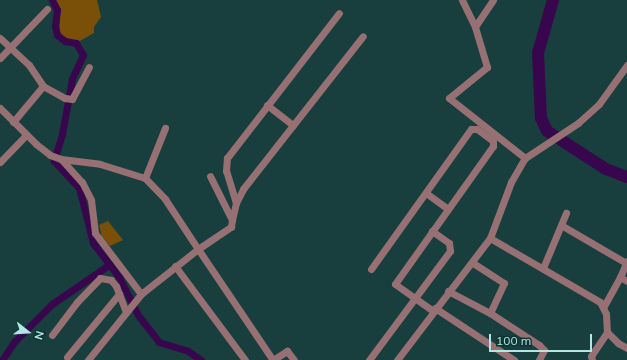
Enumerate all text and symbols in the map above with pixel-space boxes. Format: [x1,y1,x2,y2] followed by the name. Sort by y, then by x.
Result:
[8,312,48,352] north arrow
[491,326,594,352] scale bar
[32,329,47,342] text: N
[496,333,531,348] text: 100 m

